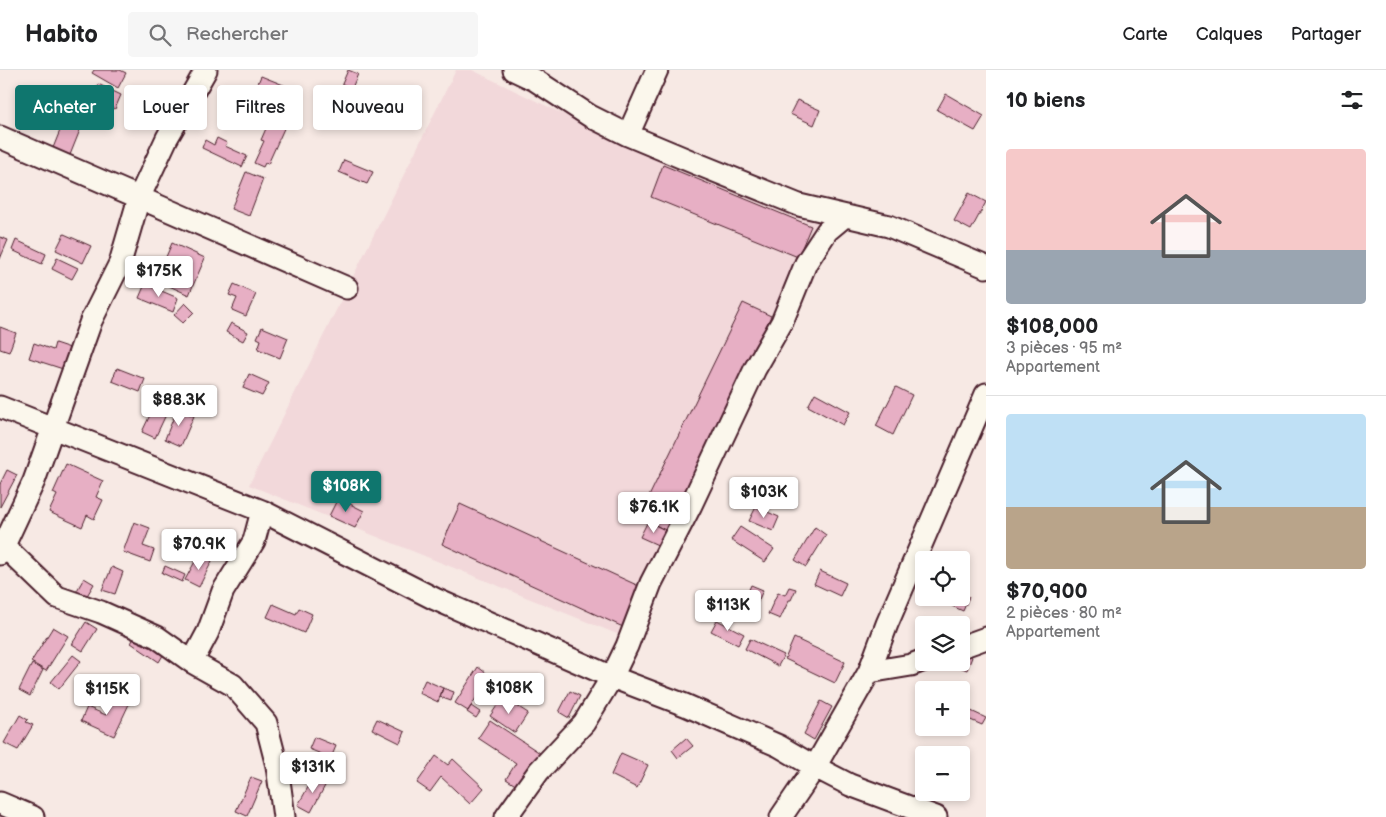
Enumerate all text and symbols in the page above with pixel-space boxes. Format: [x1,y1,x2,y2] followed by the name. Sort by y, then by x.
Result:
[128,12,478,57] search box
[25,20,98,49] text: Habito
[146,21,174,49] icon: search
[186,23,288,46] text: Rechercher
[1122,24,1168,45] text: Carte
[1196,24,1263,45] text: Calques
[1291,24,1361,45] text: Partager
[15,85,114,130] chip: Acheter
[124,85,207,130] chip: Louer
[217,85,303,130] chip: Filtres
[313,85,422,130] chip: Nouveau
[1338,86,1366,114] icon: filters
[1006,88,1085,113] text: 10 biens
[1141,181,1231,271] icon: home
[124,256,194,298] pin: $175K
[136,262,182,281] text: $175K
[1006,314,1098,339] text: $108,000
[1006,339,1122,358] text: 3 pièces · 95 m²
[1006,358,1100,377] text: Appartement
[138,384,220,427] pin: $88.3K
[152,391,206,410] text: $88.3K
[1141,447,1231,537] icon: home
[311,470,381,513] pin: $108K
[729,476,799,519] pin: $103K
[322,477,370,496] text: $108K
[740,483,788,502] text: $103K
[613,492,695,534] pin: $76.1K
[629,498,679,517] text: $76.1K
[158,528,240,571] pin: $70.9K
[172,535,226,554] text: $70.9K
[915,551,970,801] map controls
[915,551,970,606] button: locate
[1006,579,1088,604] text: $70,900
[693,590,763,632] pin: $113K
[706,596,750,615] text: $113K
[1006,604,1122,623] text: 2 pièces · 80 m²
[915,616,970,671] button: layers
[1006,623,1100,642] text: Appartement
[474,672,544,715] pin: $108K
[72,674,142,716] pin: $115K
[485,679,533,698] text: $108K
[85,680,129,699] text: $115K
[915,681,970,736] button: +
[915,746,970,801] button: −
[278,752,348,794] pin: $131K
[291,758,335,777] text: $131K

